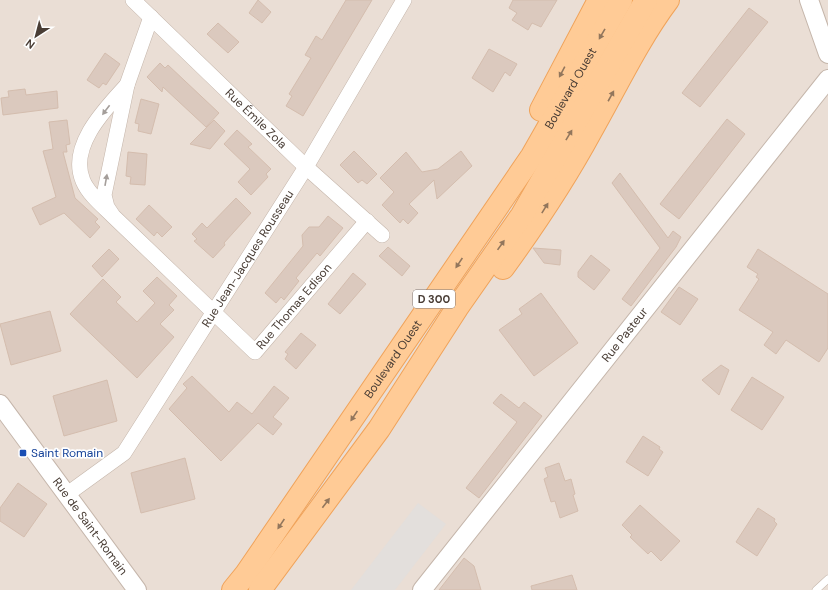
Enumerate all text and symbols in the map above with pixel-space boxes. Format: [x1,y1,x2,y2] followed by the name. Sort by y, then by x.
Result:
[16,16,56,56] north arrow
[598,28,605,40] one-way arrow
[23,36,37,52] text: N
[541,44,600,132] street label: Boulevard Ouest
[559,66,565,78] one-way arrow
[222,85,290,152] street label: Rue Émile Zola
[608,90,615,102] one-way arrow
[102,104,110,115] one-way arrow
[566,129,573,141] one-way arrow
[104,173,110,186] one-way arrow
[198,187,297,330] street label: Rue Jean-Jacques Rousseau
[541,202,548,214] one-way arrow
[497,240,505,250] one-way arrow
[455,258,463,268] one-way arrow
[253,260,335,353] street label: Rue Thomas Edison
[413,290,455,308] road number: D 300
[598,304,652,365] street label: Rue Pasteur
[361,317,426,401] street label: Boulevard Ouest
[350,411,358,421] one-way arrow
[31,445,103,461] place label: Saint Romain
[18,448,28,458] marker: Saint Romain
[49,475,131,578] street label: Rue de Saint-Romain
[322,498,330,508] one-way arrow
[277,518,285,529] one-way arrow

